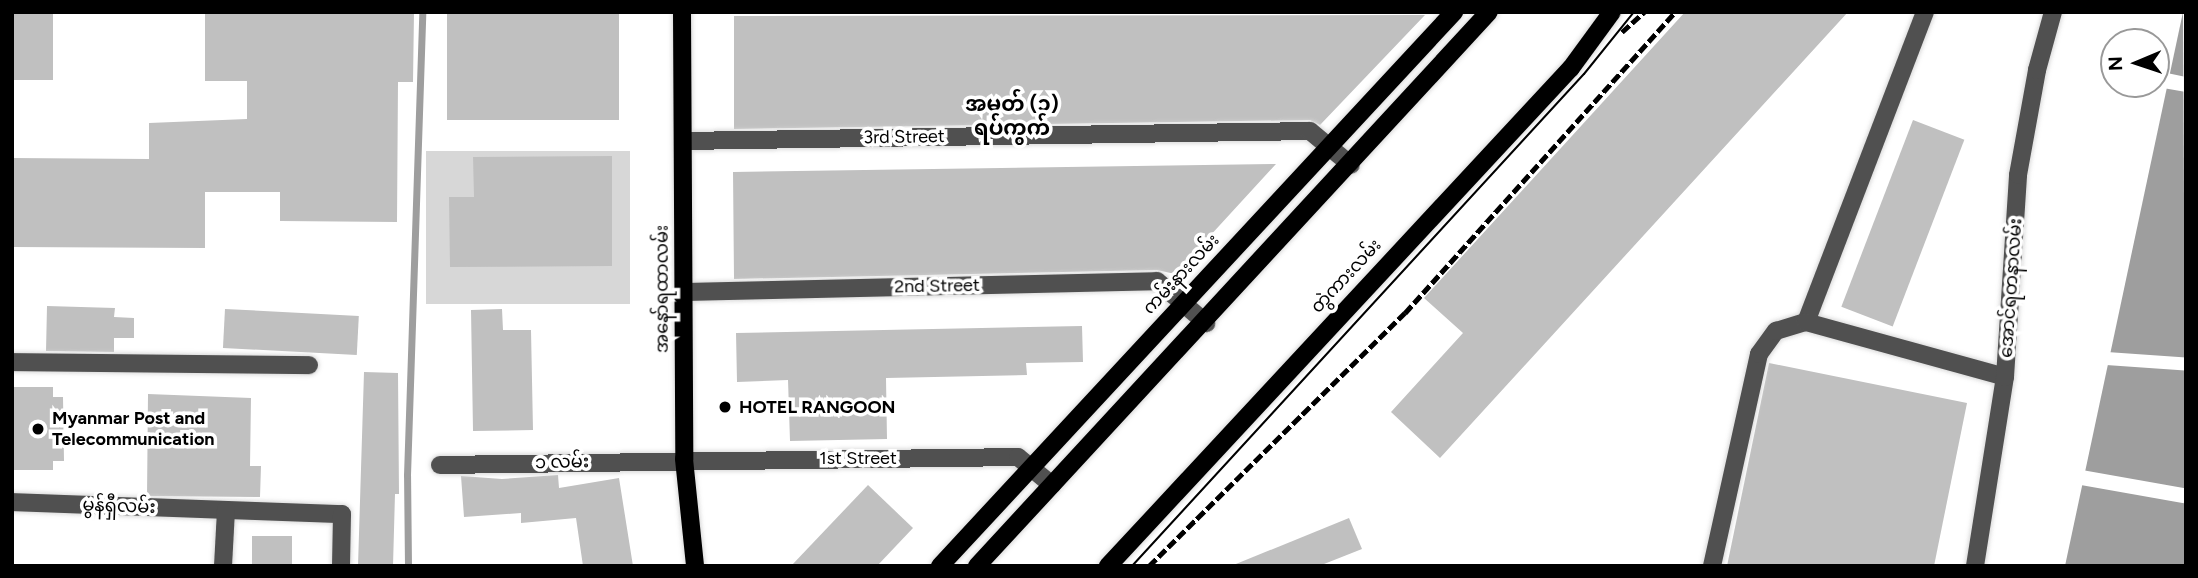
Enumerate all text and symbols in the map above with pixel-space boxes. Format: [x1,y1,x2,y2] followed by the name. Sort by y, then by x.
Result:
[2100,28,2170,98] north arrow
[2104,56,2127,71] text: N
[965,91,1059,141] district label: အမှတ် (၁) ရပ်ကွက်
[863,125,945,149] street label: 3rd Street
[1995,217,2027,359] street label: အောင်ရတနာလမ်း
[651,225,673,353] street label: အနော်ရထာလမ်း
[1138,229,1224,319] street label: ကမ်းနားလမ်း
[1306,234,1386,318] street label: တွဲကားလမ်း
[894,274,980,298] street label: 2nd Street
[739,396,895,418] place label: HOTEL RANGOON
[717,399,733,415] marker: HOTEL RANGOON
[52,408,215,450] place label: Myanmar Post and Telecommunication
[30,421,46,437] marker: Myanmar Post and Telecommunication
[819,447,897,469] street label: 1st Street
[535,451,589,473] street label: ၁ လမ်း
[82,494,156,518] street label: မွန်ရှီလမ်း

